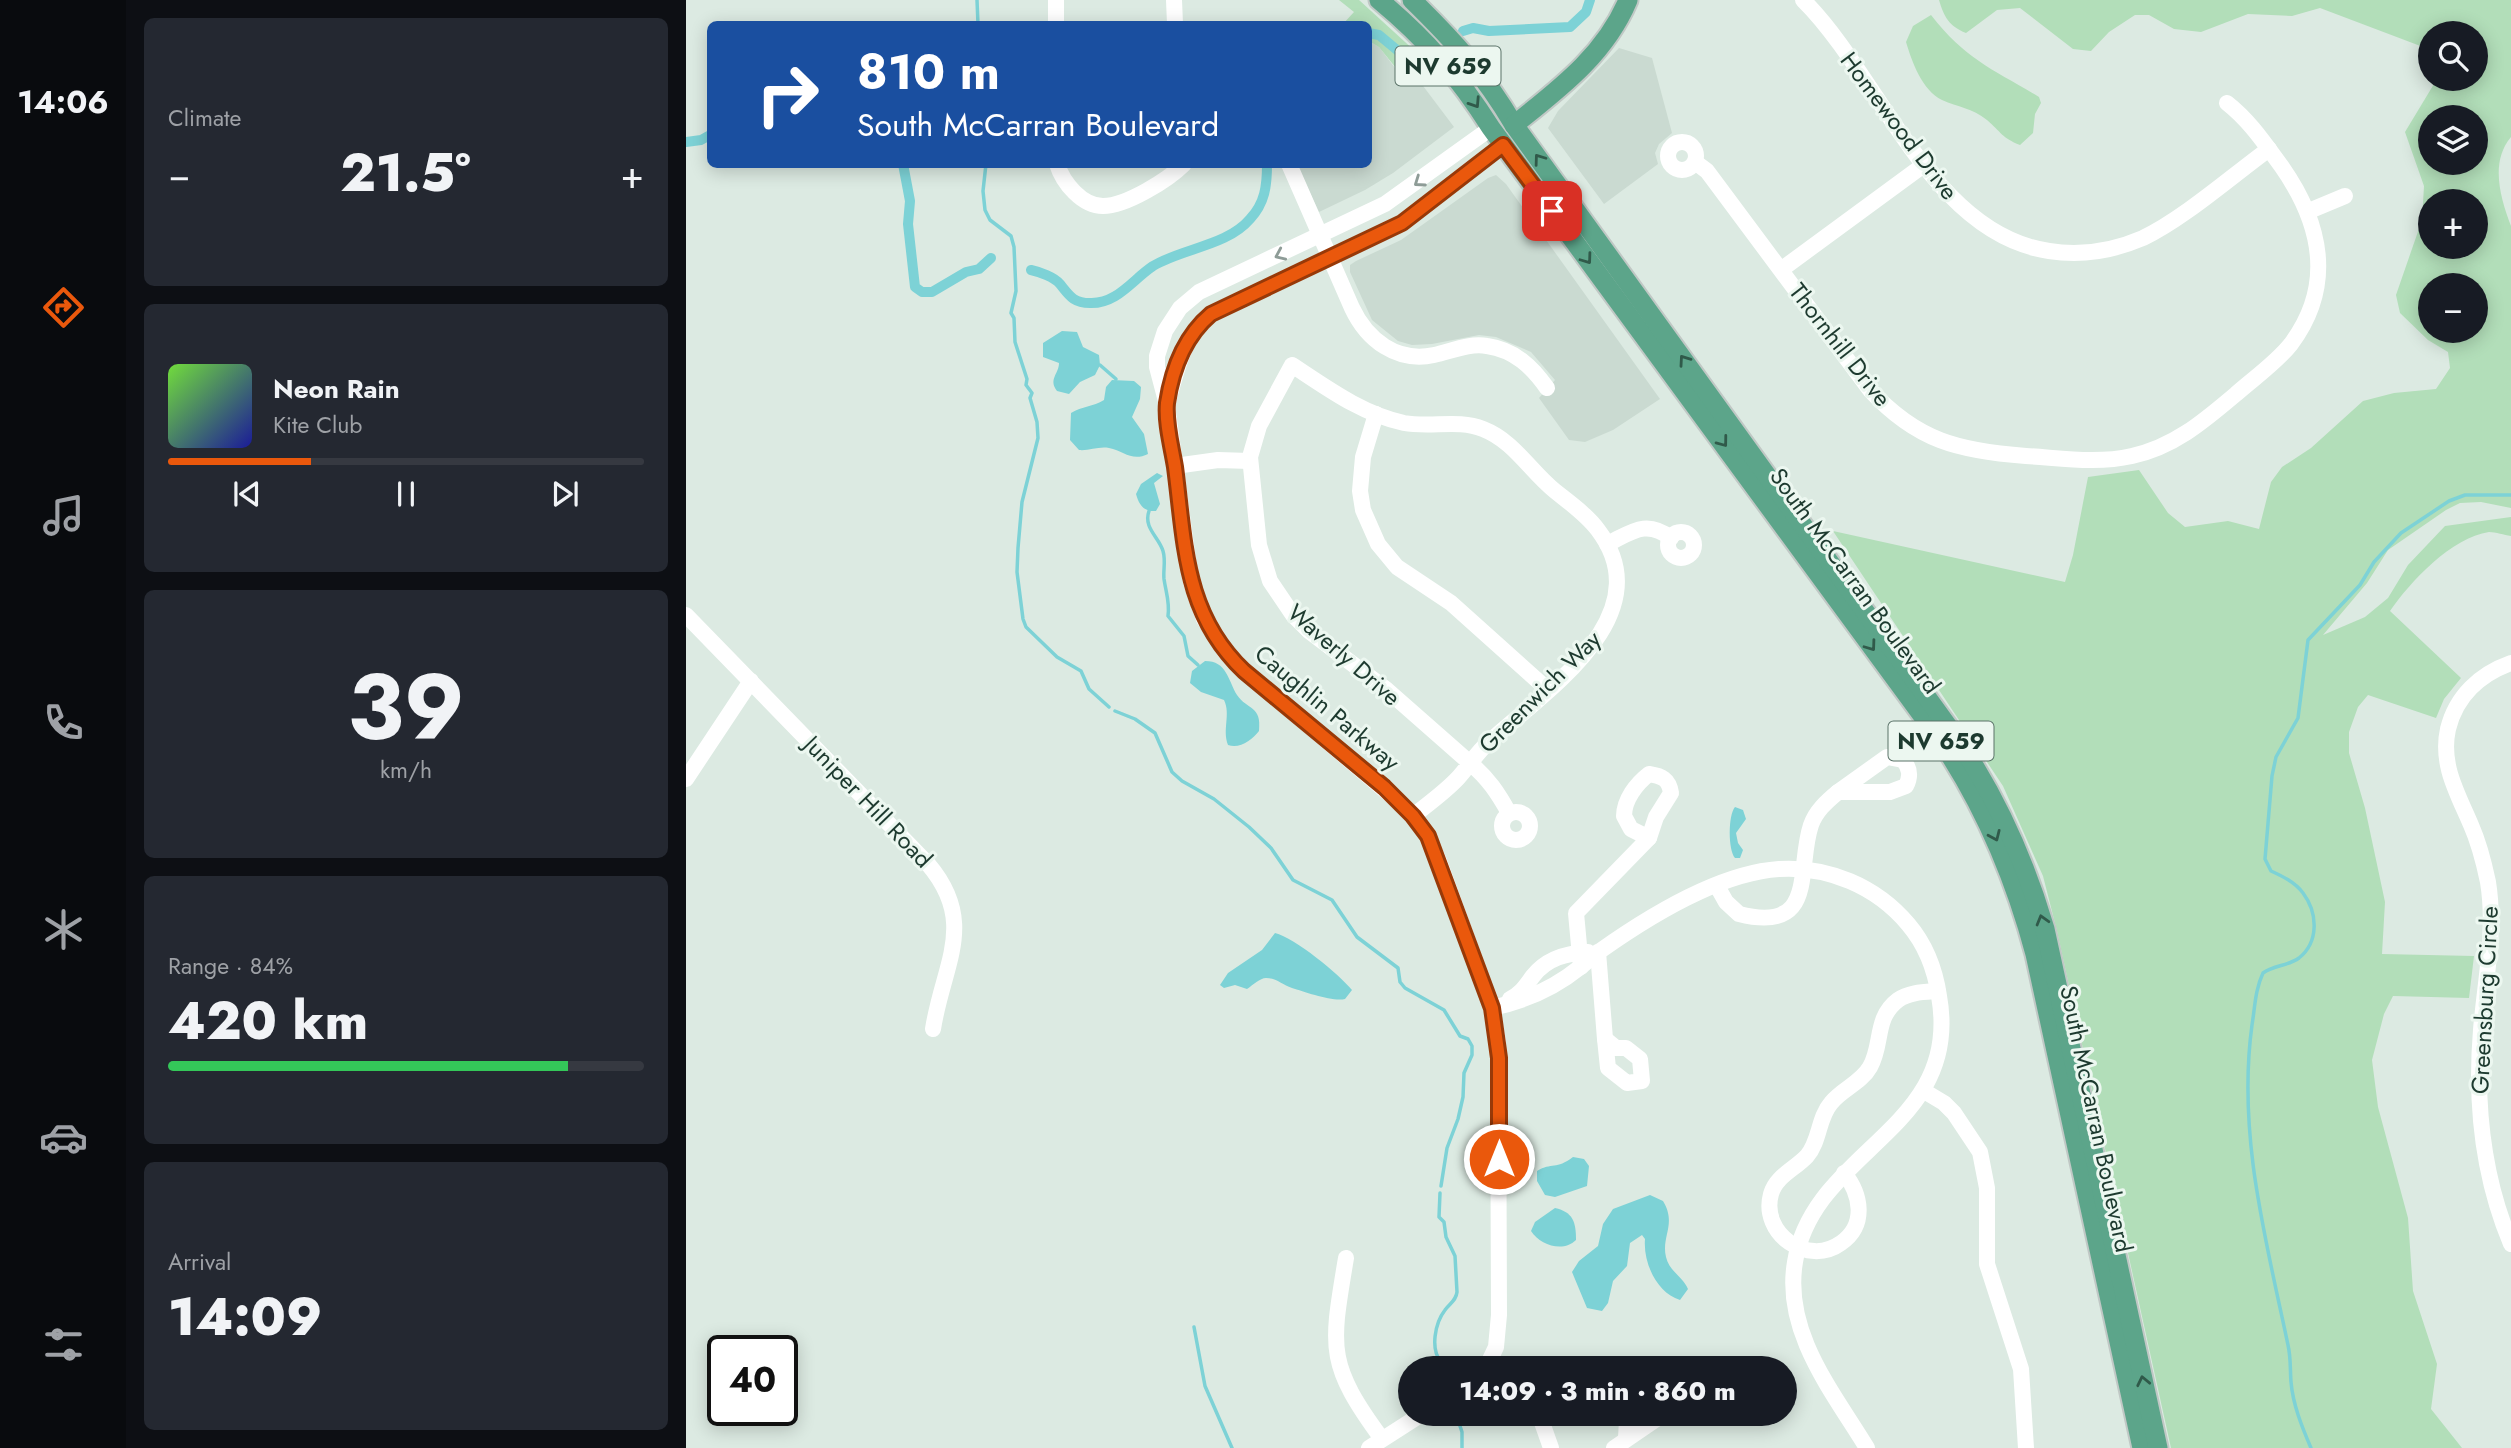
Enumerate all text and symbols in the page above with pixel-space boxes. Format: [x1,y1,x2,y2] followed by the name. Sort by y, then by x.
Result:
[2418,21,2488,343] map controls
[2418,21,2488,91] button: search
[857,37,1000,107] text: 810 m
[1832,44,1967,207] street label: Homewood Drive
[1396,46,1500,86] road number: NV 659
[742,49,833,140] icon: right
[17,79,109,125] text: 14:06
[1467,96,1480,109] one-way arrow
[168,101,241,135] text: Climate
[857,102,1219,148] text: South McCarran Boulevard
[2418,105,2488,175] button: layers
[340,135,471,211] text: 21.5°
[168,147,190,202] text: −
[621,147,644,202] text: +
[1535,154,1547,167] one-way arrow
[1414,174,1427,186] one-way arrow
[1522,181,1582,241] pin
[2418,189,2488,259] button: +
[1533,192,1571,230] icon: arrive
[1274,247,1287,261] one-way arrow
[1579,251,1591,264] one-way arrow
[2418,273,2488,343] button: −
[1781,276,1900,414] street label: Thornhill Drive
[39,283,88,332] icon: directions
[1680,355,1692,368] one-way arrow
[273,370,400,408] text: Neon Rain
[273,408,362,442] text: Kite Club
[1715,434,1727,447] one-way arrow
[1761,460,1949,701] street label: South McCarran Boulevard
[228,475,266,513] icon: previous
[387,475,425,513] icon: pause
[546,475,584,513] icon: next
[39,491,88,540] icon: music
[1280,595,1409,714] street label: Waverly Drive
[1470,622,1609,761] street label: Greenwich Way
[1247,636,1408,779] street label: Caughlin Parkway
[1863,638,1875,650] one-way arrow
[347,642,465,773] text: 39
[39,698,88,747] icon: phone
[1888,722,1994,761] road number: NV 659
[794,725,941,876] street label: Juniper Hill Road
[380,753,432,787] text: km/h
[1987,829,2001,841] one-way arrow
[39,905,88,954] icon: climate
[2462,905,2507,1095] street label: Greensburg Circle
[2036,914,2051,926] one-way arrow
[168,949,293,983] text: Range · 84%
[2051,982,2142,1255] street label: South McCarran Boulevard
[168,983,368,1059] text: 420 km
[39,1113,88,1162] icon: car
[1462,1122,1536,1196] position arrow
[168,1245,231,1279] text: Arrival
[168,1279,322,1355] text: 14:09
[39,1320,88,1369] icon: filters
[707,1335,798,1426] speed limit sign: 40
[1459,1372,1736,1410] text: 14:09 · 3 min · 860 m
[2137,1375,2152,1387] one-way arrow

